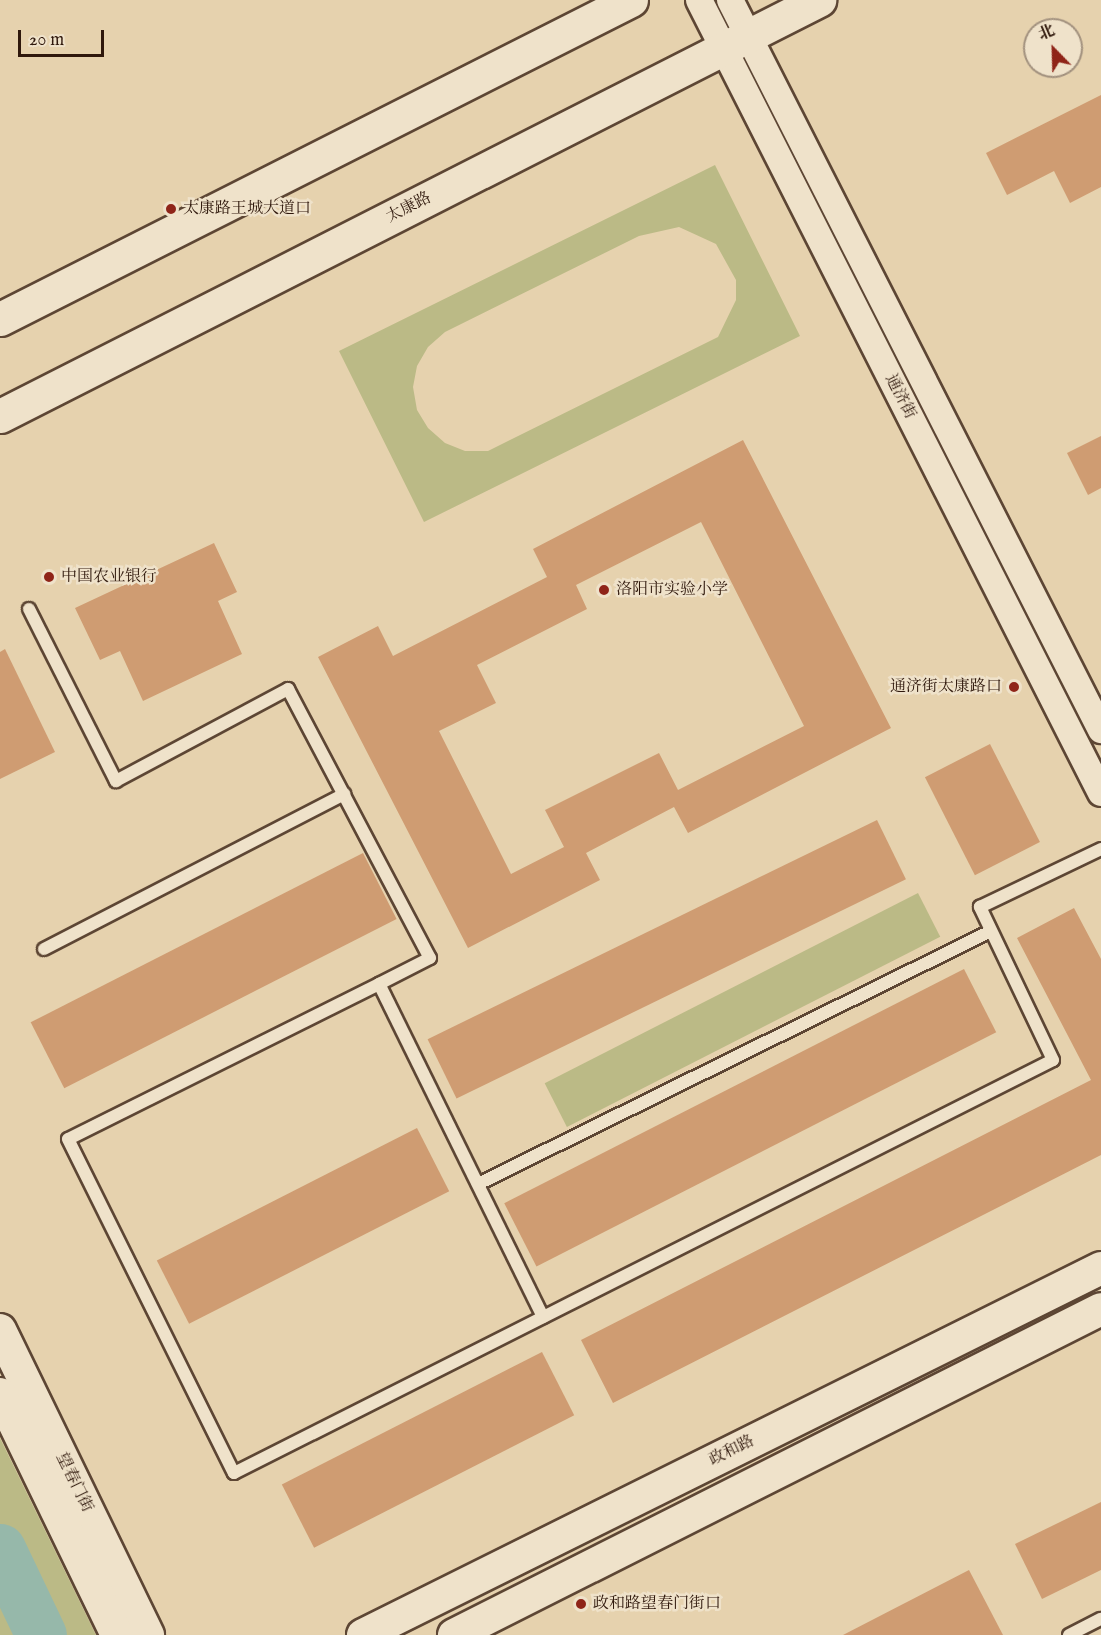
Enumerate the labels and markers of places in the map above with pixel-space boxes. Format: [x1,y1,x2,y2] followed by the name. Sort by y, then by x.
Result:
[183,199,311,219] place label: 太康路王城大道口
[164,202,178,216] marker: 太康路王城大道口
[61,567,157,587] place label: 中国农业银行
[42,570,56,584] marker: 中国农业银行
[616,580,728,600] place label: 洛阳市实验小学
[597,583,611,597] marker: 洛阳市实验小学
[890,677,1002,697] place label: 通济街太康路口
[1007,680,1021,694] marker: 通济街太康路口
[593,1594,721,1614] place label: 政和路望春门街口
[574,1597,588,1611] marker: 政和路望春门街口

